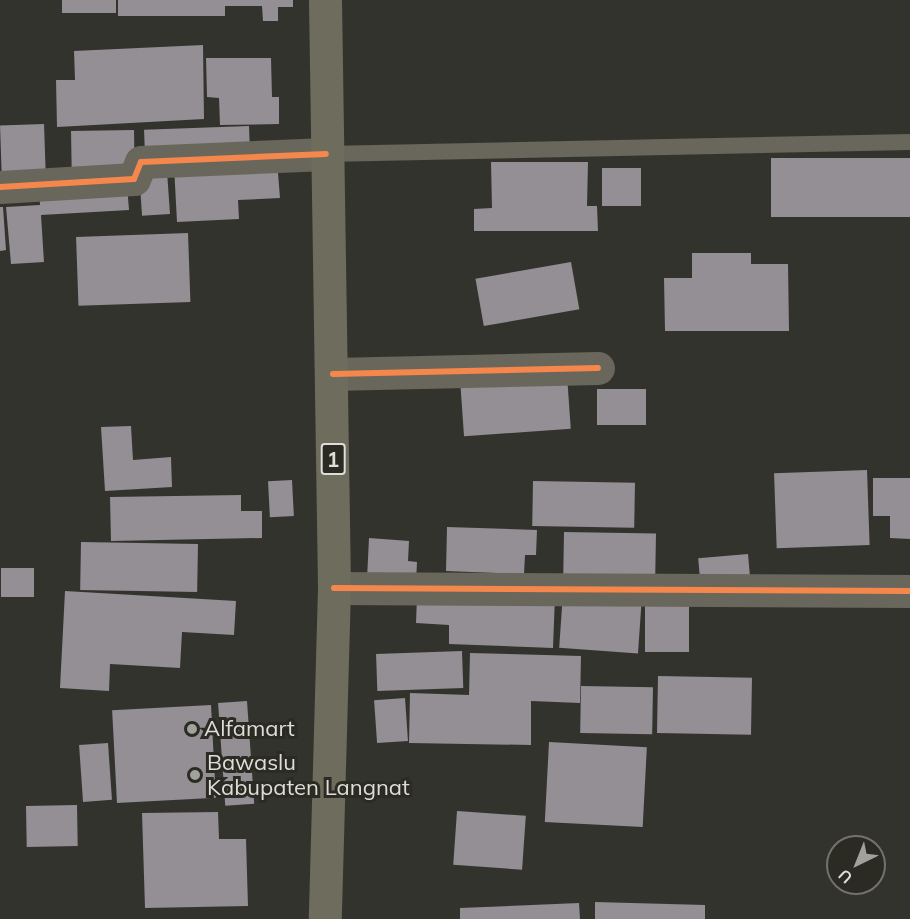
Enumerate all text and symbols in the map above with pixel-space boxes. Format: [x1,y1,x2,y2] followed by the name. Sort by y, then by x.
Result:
[320,441,346,477] road number: 1
[204,716,295,742] place label: Alfamart
[185,722,199,736] marker: Alfamart
[207,749,410,800] place label: Bawaslu Kabupaten Langnat
[188,768,202,782] marker: Bawaslu Kabupaten Langnat
[826,835,886,895] north arrow
[834,865,856,888] text: U

